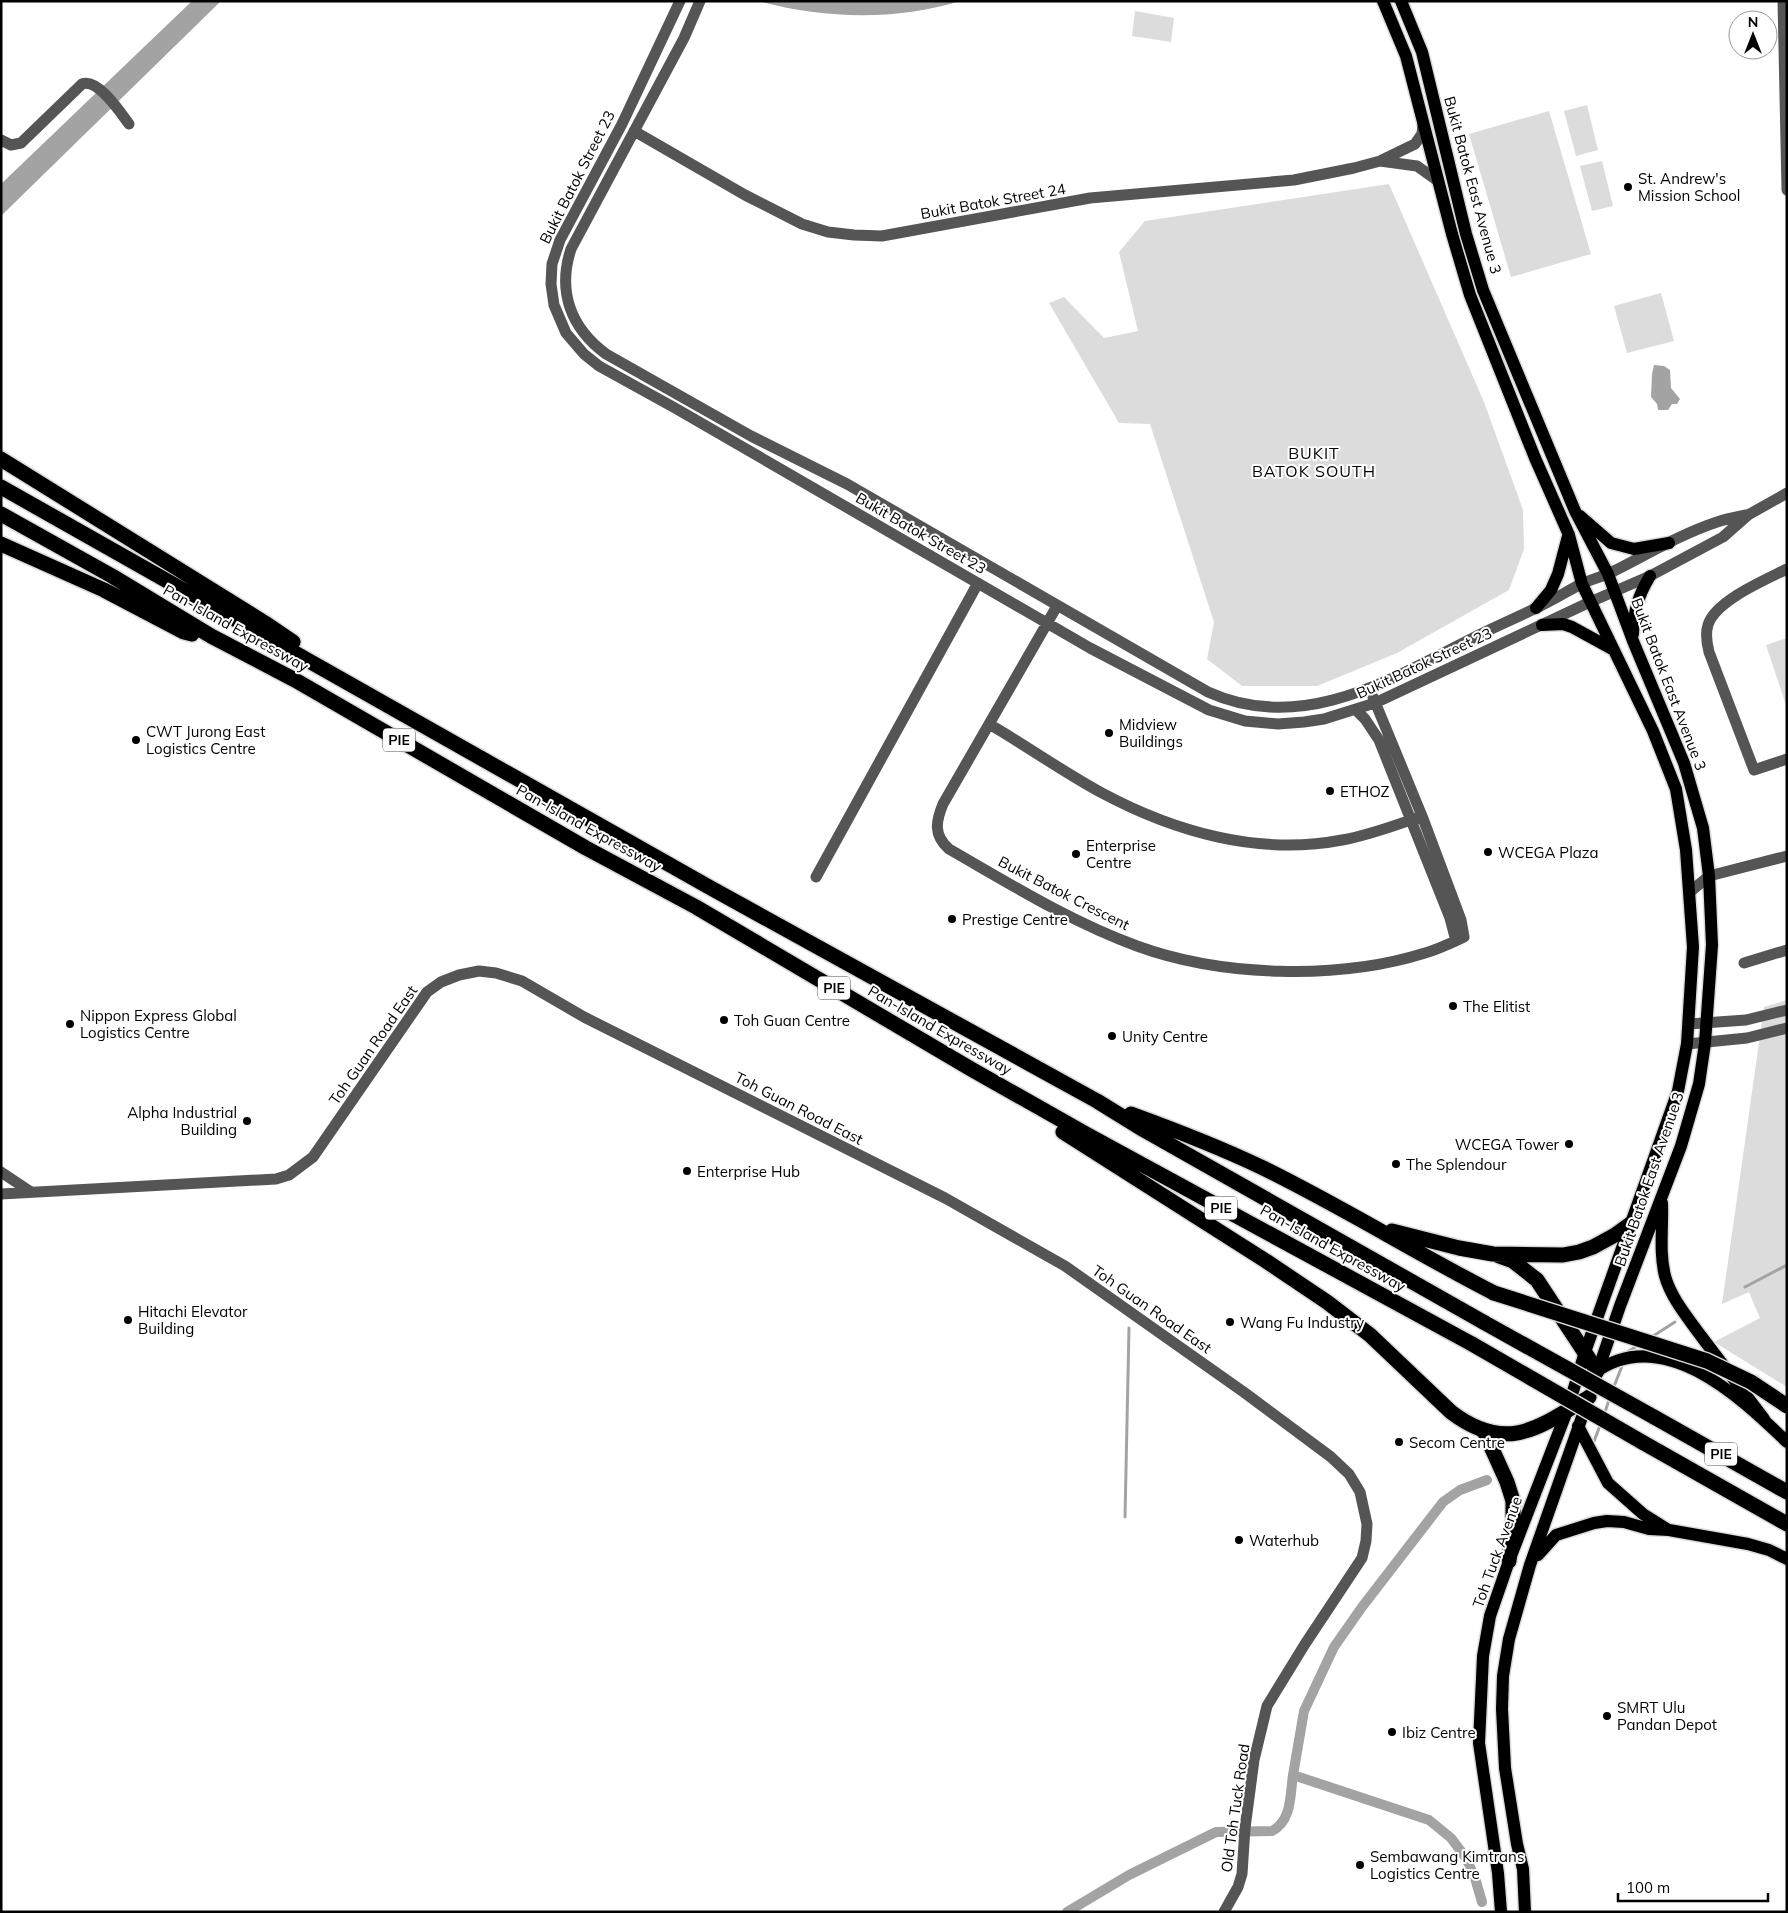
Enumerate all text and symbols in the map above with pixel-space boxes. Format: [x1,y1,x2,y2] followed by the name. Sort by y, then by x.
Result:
[1728,10,1778,60] north arrow
[1748,13,1758,31] text: N
[1440,94,1506,276] street label: Bukit Batok East Avenue 3
[535,107,619,247] street label: Bukit Batok Street 23
[1638,169,1740,205] place label: St. Andrew's Mission School
[919,179,1067,223] street label: Bukit Batok Street 24
[1622,181,1634,193] marker: St. Andrew's Mission School
[1252,443,1376,481] district label: BUKIT BATOK SOUTH
[852,488,990,578] street label: Bukit Batok Street 23
[160,580,312,676] street label: Pan-Island Expressway
[1627,595,1711,773] street label: Bukit Batok East Avenue 3
[1353,623,1495,703] street label: Bukit Batok Street 23
[1119,715,1183,751] place label: Midview Buildings
[146,722,265,758] place label: CWT Jurong East Logistics Centre
[1103,727,1115,739] marker: Midview Buildings
[383,728,415,752] road number: PIE
[130,734,142,746] marker: CWT Jurong East Logistics Centre
[513,780,665,876] street label: Pan-Island Expressway
[1340,782,1390,801] place label: ETHOZ
[1324,785,1336,797] marker: ETHOZ
[1086,836,1156,872] place label: Enterprise Centre
[1498,843,1598,862] place label: WCEGA Plaza
[1482,846,1494,858] marker: WCEGA Plaza
[1070,848,1082,860] marker: Enterprise Centre
[995,852,1133,934] street label: Bukit Batok Crescent
[962,910,1068,929] place label: Prestige Centre
[946,913,958,925] marker: Prestige Centre
[818,976,850,1000] road number: PIE
[865,981,1015,1079] street label: Pan-Island Expressway
[325,982,421,1108] street label: Toh Guan Road East
[1463,997,1530,1016] place label: The Elitist
[1447,1000,1459,1012] marker: The Elitist
[80,1006,237,1042] place label: Nippon Express Global Logistics Centre
[734,1011,850,1030] place label: Toh Guan Centre
[718,1014,730,1026] marker: Toh Guan Centre
[64,1018,76,1030] marker: Nippon Express Global Logistics Centre
[1122,1027,1208,1046] place label: Unity Centre
[1106,1030,1118,1042] marker: Unity Centre
[732,1067,866,1149] street label: Toh Guan Road East
[1610,1089,1688,1269] street label: Bukit Batok East Avenue 3
[127,1103,237,1139] place label: Alpha Industrial Building
[241,1115,253,1127] marker: Alpha Industrial Building
[1455,1135,1560,1154] place label: WCEGA Tower
[1563,1138,1575,1150] marker: WCEGA Tower
[1406,1155,1507,1174] place label: The Splendour
[1390,1158,1402,1170] marker: The Splendour
[697,1162,800,1181] place label: Enterprise Hub
[681,1165,693,1177] marker: Enterprise Hub
[1205,1196,1237,1220] road number: PIE
[1257,1200,1409,1296] street label: Pan-Island Expressway
[1089,1261,1215,1357] street label: Toh Guan Road East
[138,1302,248,1338] place label: Hitachi Elevator Building
[1240,1313,1364,1332] place label: Wang Fu Industry
[122,1314,134,1326] marker: Hitachi Elevator Building
[1224,1316,1236,1328] marker: Wang Fu Industry
[1409,1433,1505,1452] place label: Secom Centre
[1393,1436,1405,1448] marker: Secom Centre
[1705,1442,1737,1466] road number: PIE
[1468,1494,1526,1610] street label: Toh Tuck Avenue
[1249,1531,1319,1550] place label: Waterhub
[1233,1534,1245,1546] marker: Waterhub
[1617,1698,1717,1734] place label: SMRT Ulu Pandan Depot
[1601,1710,1613,1722] marker: SMRT Ulu Pandan Depot
[1402,1723,1476,1742] place label: Ibiz Centre
[1386,1726,1398,1738] marker: Ibiz Centre
[1217,1742,1253,1874] street label: Old Toh Tuck Road
[1370,1847,1524,1883] place label: Sembawang Kimtrans Logistics Centre
[1354,1859,1366,1871] marker: Sembawang Kimtrans Logistics Centre
[1618,1870,1768,1902] scale bar
[1626,1878,1670,1897] text: 100 m

